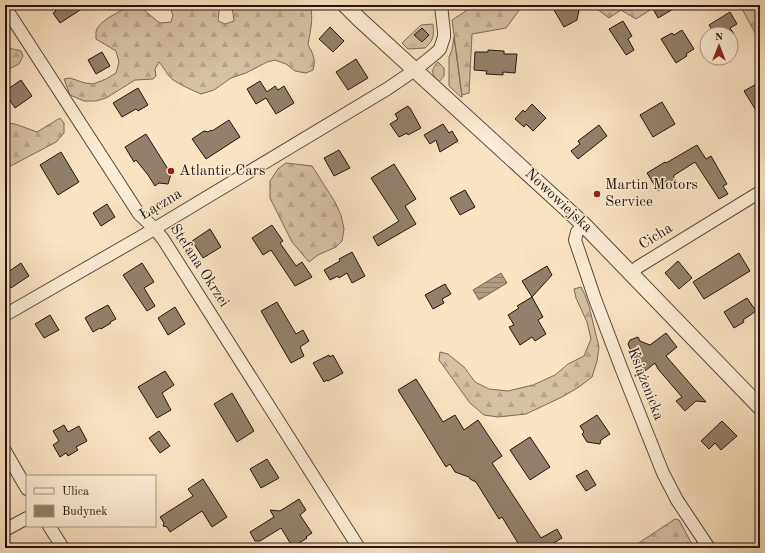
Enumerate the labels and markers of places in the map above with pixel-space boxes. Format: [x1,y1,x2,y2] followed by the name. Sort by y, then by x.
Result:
[179,164,265,179] place label: Atlantic Cars
[166,166,176,176] marker: Atlantic Cars
[605,178,698,210] place label: Martin Motors Service
[592,189,602,199] marker: Martin Motors Service

